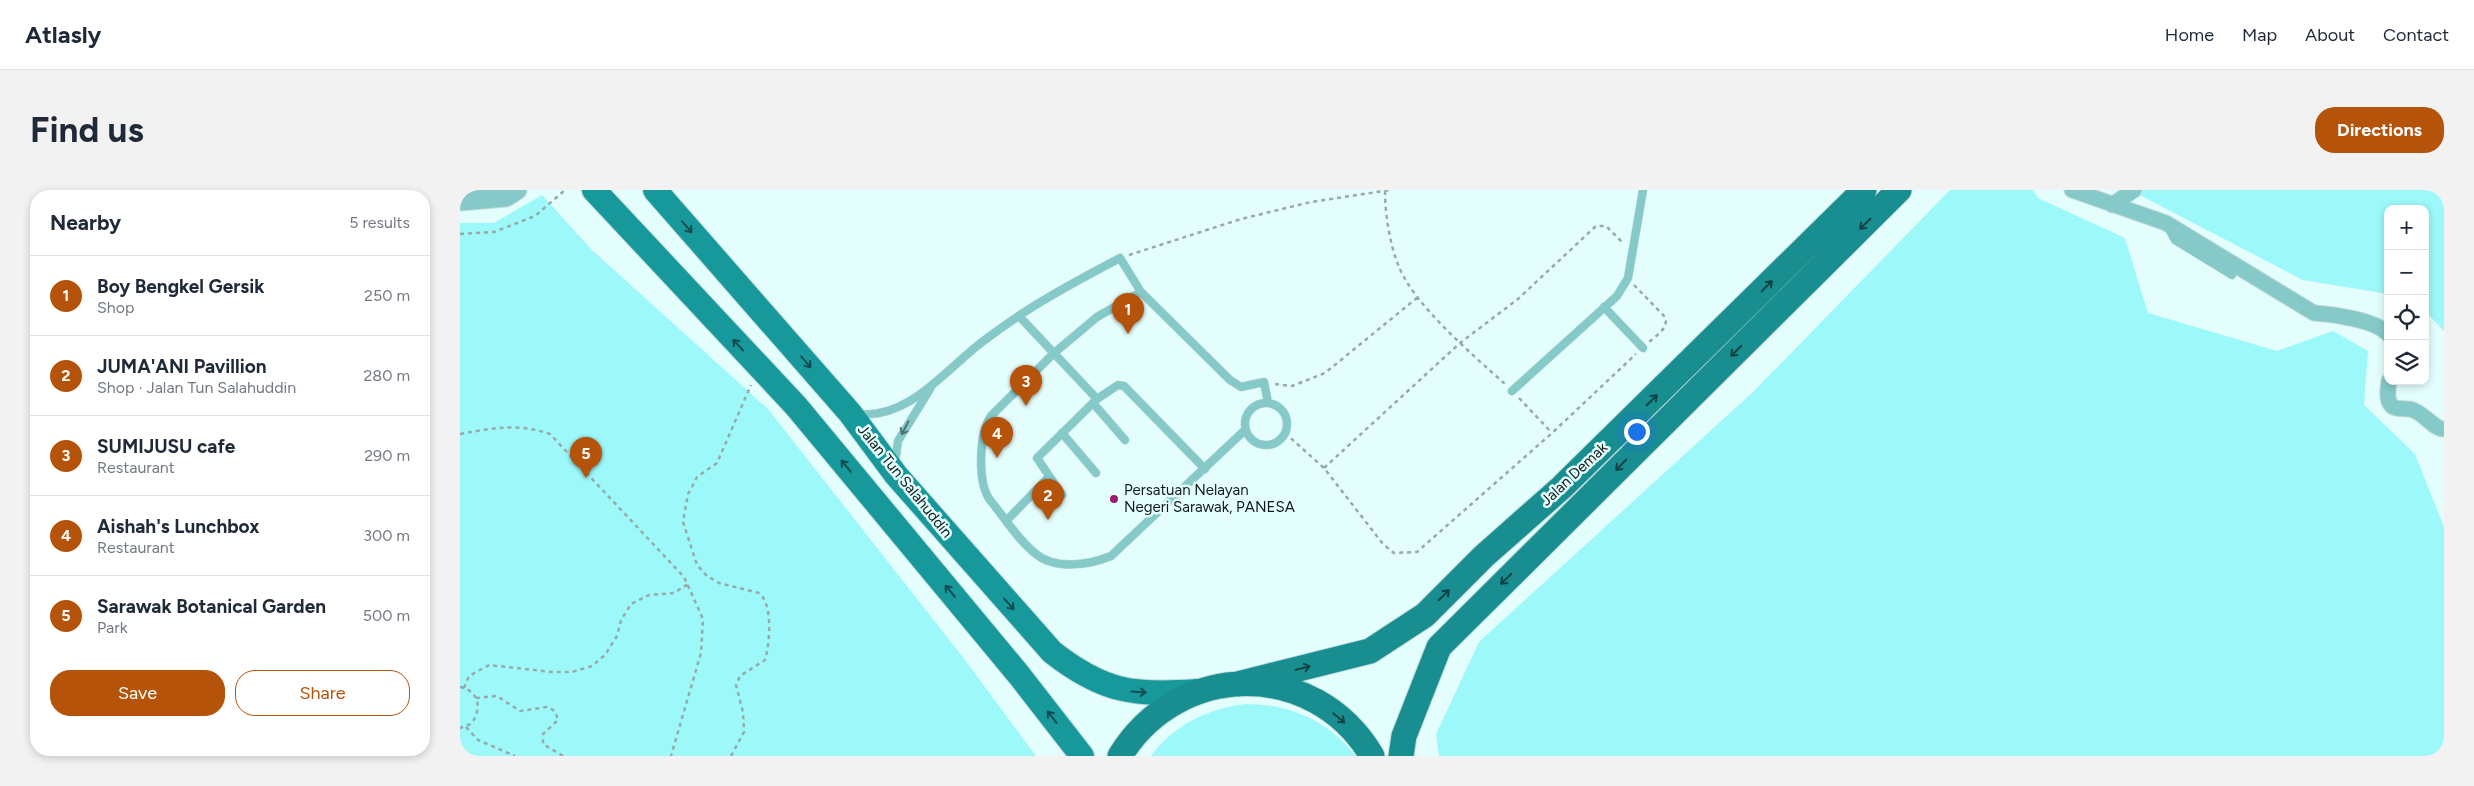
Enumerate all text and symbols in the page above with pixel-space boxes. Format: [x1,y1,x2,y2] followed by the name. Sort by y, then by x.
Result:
[25,20,101,49] text: Atlasly
[2165,24,2214,46] text: Home
[2242,24,2277,46] text: Map
[2305,24,2355,46] text: About
[2383,24,2449,46] text: Contact
[2315,107,2444,153] button: Directions
[30,109,144,151] text: Find us
[2384,205,2429,385] map controls
[2384,205,2429,250] button: +
[50,210,121,235] text: Nearby
[349,213,410,232] text: 5 results
[1858,218,1871,230] one-way arrow
[681,220,693,233] one-way arrow
[2384,250,2429,295] button: −
[97,275,264,298] text: Boy Bengkel Gersik
[1761,280,1774,292] one-way arrow
[63,286,69,305] text: 1
[364,286,410,305] text: 250 m
[1112,293,1144,334] pin: 1
[2384,295,2429,340] button: locate
[97,298,135,317] text: Shop
[732,338,744,351] one-way arrow
[2384,340,2429,385] button: layers
[1730,345,1743,357] one-way arrow
[97,355,266,378] text: JUMA'ANI Pavillion
[800,355,811,368] one-way arrow
[1010,365,1042,406] pin: 3
[61,366,71,385] text: 2
[363,366,410,385] text: 280 m
[97,378,296,397] text: Shop · Jalan Tun Salahuddin
[1646,394,1658,406] one-way arrow
[981,417,1013,458] pin: 4
[1624,419,1650,445] your location
[900,420,909,435] one-way arrow
[854,421,956,541] street label: Jalan Tun Salahuddin
[97,435,235,458] text: SUMIJUSU cafe
[570,437,602,478] pin: 5
[1537,438,1612,509] street label: Jalan Demak
[62,446,70,465] text: 3
[364,446,410,465] text: 290 m
[97,458,175,477] text: Restaurant
[1616,459,1628,471] one-way arrow
[841,460,852,473] one-way arrow
[1032,479,1064,520] pin: 2
[1124,481,1295,516] place label: Persatuan Nelayan Negeri Sarawak, PANESA
[1108,493,1120,505] marker: Persatuan Nelayan Negeri Sarawak, PANESA
[97,515,259,538] text: Aishah's Lunchbox
[61,526,71,545] text: 4
[363,526,410,545] text: 300 m
[97,538,175,557] text: Restaurant
[1499,573,1512,585] one-way arrow
[945,585,956,598] one-way arrow
[1438,589,1450,601] one-way arrow
[97,595,326,618] text: Sarawak Botanical Garden
[1003,598,1015,611] one-way arrow
[61,606,71,625] text: 5
[363,606,410,625] text: 500 m
[97,618,127,637] text: Park
[1294,663,1310,672] one-way arrow
[50,670,225,716] button: Save
[235,670,410,716] button: Share
[1131,688,1147,697] one-way arrow
[1047,711,1058,724] one-way arrow
[1333,712,1346,723] one-way arrow

